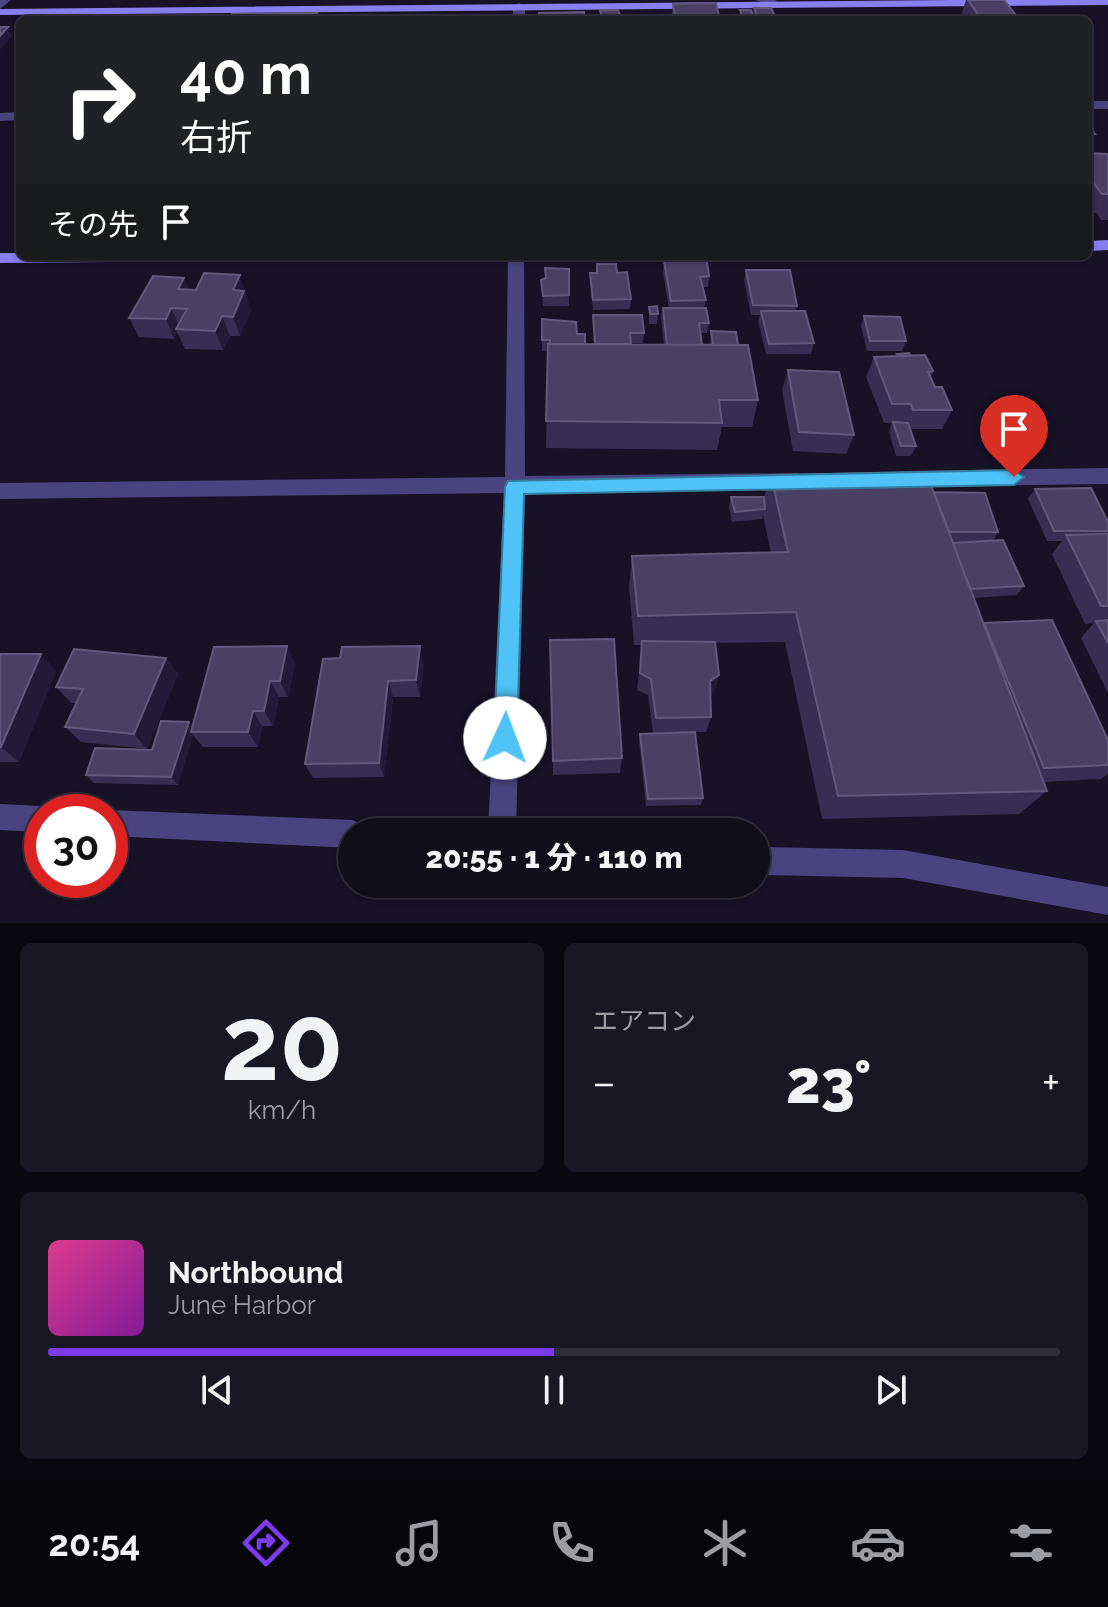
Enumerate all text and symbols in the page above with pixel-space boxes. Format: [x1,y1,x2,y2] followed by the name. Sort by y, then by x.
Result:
[180,41,312,107] text: 40 m
[48,48,152,152] icon: right
[180,116,252,158] text: 右折
[154,200,198,244] icon: arrive
[48,207,138,242] text: その先
[980,395,1048,477] pin
[992,407,1036,451] icon: arrive
[463,696,547,780] position arrow
[24,794,128,898] speed limit sign: 30
[426,840,682,875] text: 20:55 · 1 分 · 110 m
[221,982,343,1104] text: 20
[592,1006,696,1036] text: エアコン
[786,1047,872,1117] text: 23°
[592,1057,616,1108] text: −
[1042,1057,1060,1108] text: +
[248,1095,316,1125] text: km/h
[168,1255,343,1290] text: Northbound
[168,1290,316,1320] text: June Harbor
[195,1368,239,1412] icon: previous
[532,1368,576,1412] icon: pause
[869,1368,913,1412] icon: next
[238,1515,294,1571] icon: directions
[391,1515,447,1571] icon: music
[544,1515,600,1571] icon: phone
[697,1515,753,1571] icon: climate
[850,1515,906,1571] icon: car
[1003,1515,1059,1571] icon: filters
[49,1522,140,1564] text: 20:54

